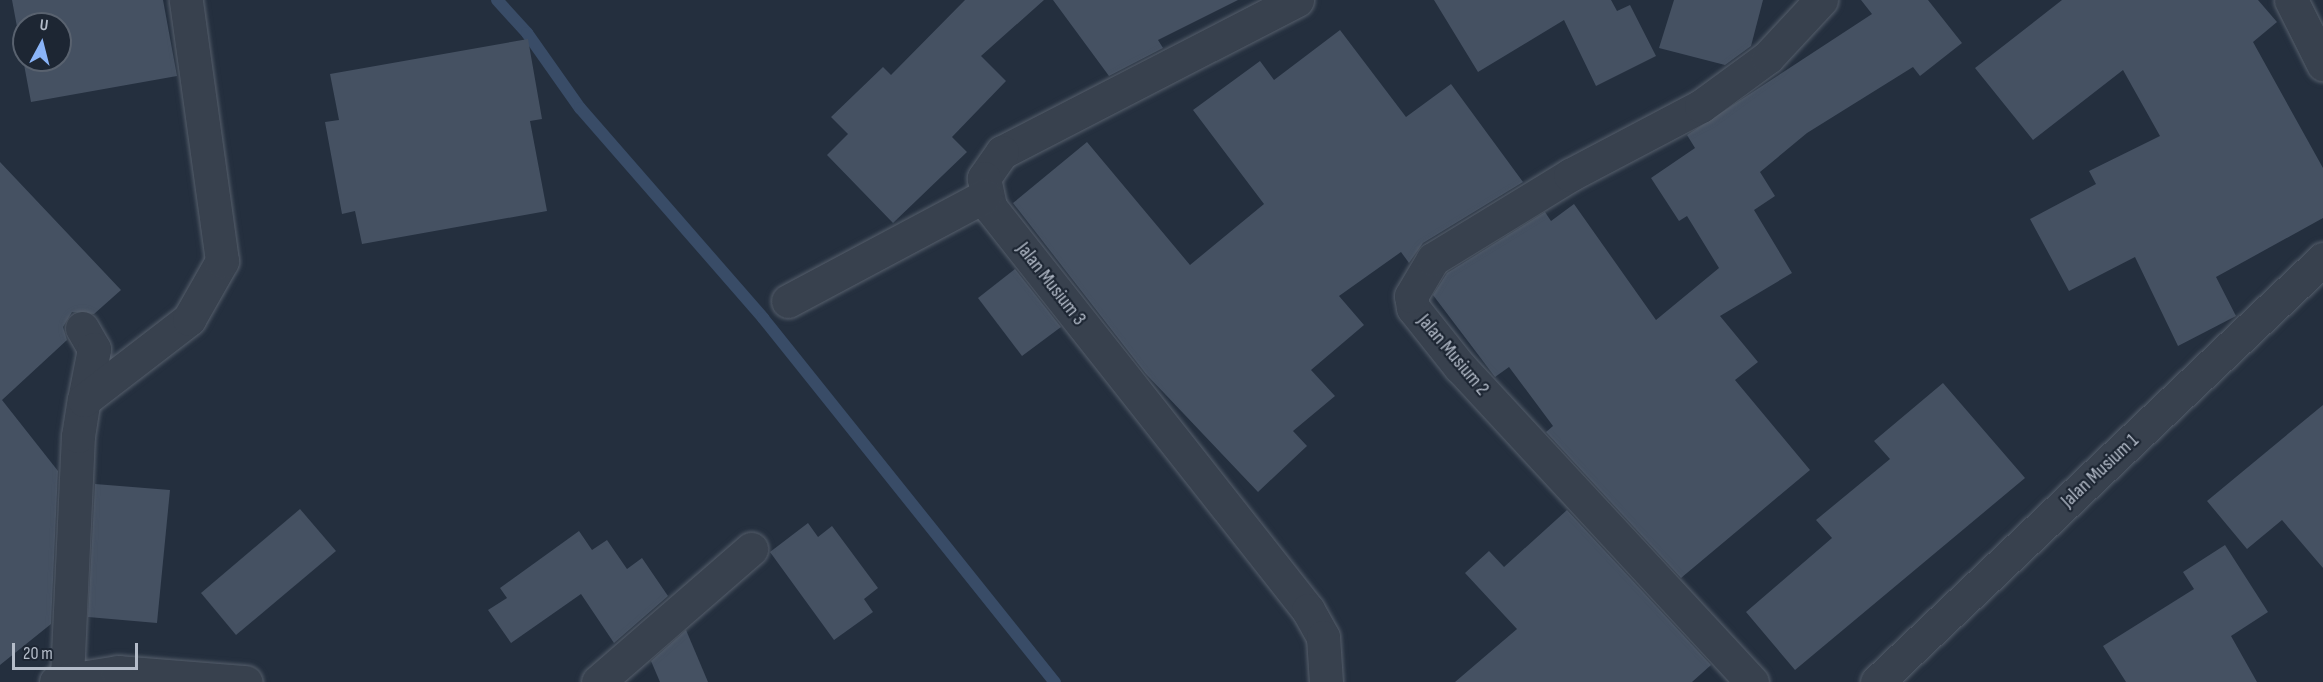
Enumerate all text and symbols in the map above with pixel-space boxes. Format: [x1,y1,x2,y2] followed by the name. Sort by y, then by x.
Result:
[12,12,72,72] north arrow
[39,16,49,36] text: U
[1011,238,1091,330] street label: Jalan Musium 3
[1412,309,1494,401] street label: Jalan Musium 2
[2056,429,2144,513] street label: Jalan Musium 1
[15,631,141,669] scale bar
[23,643,53,664] text: 20 m

